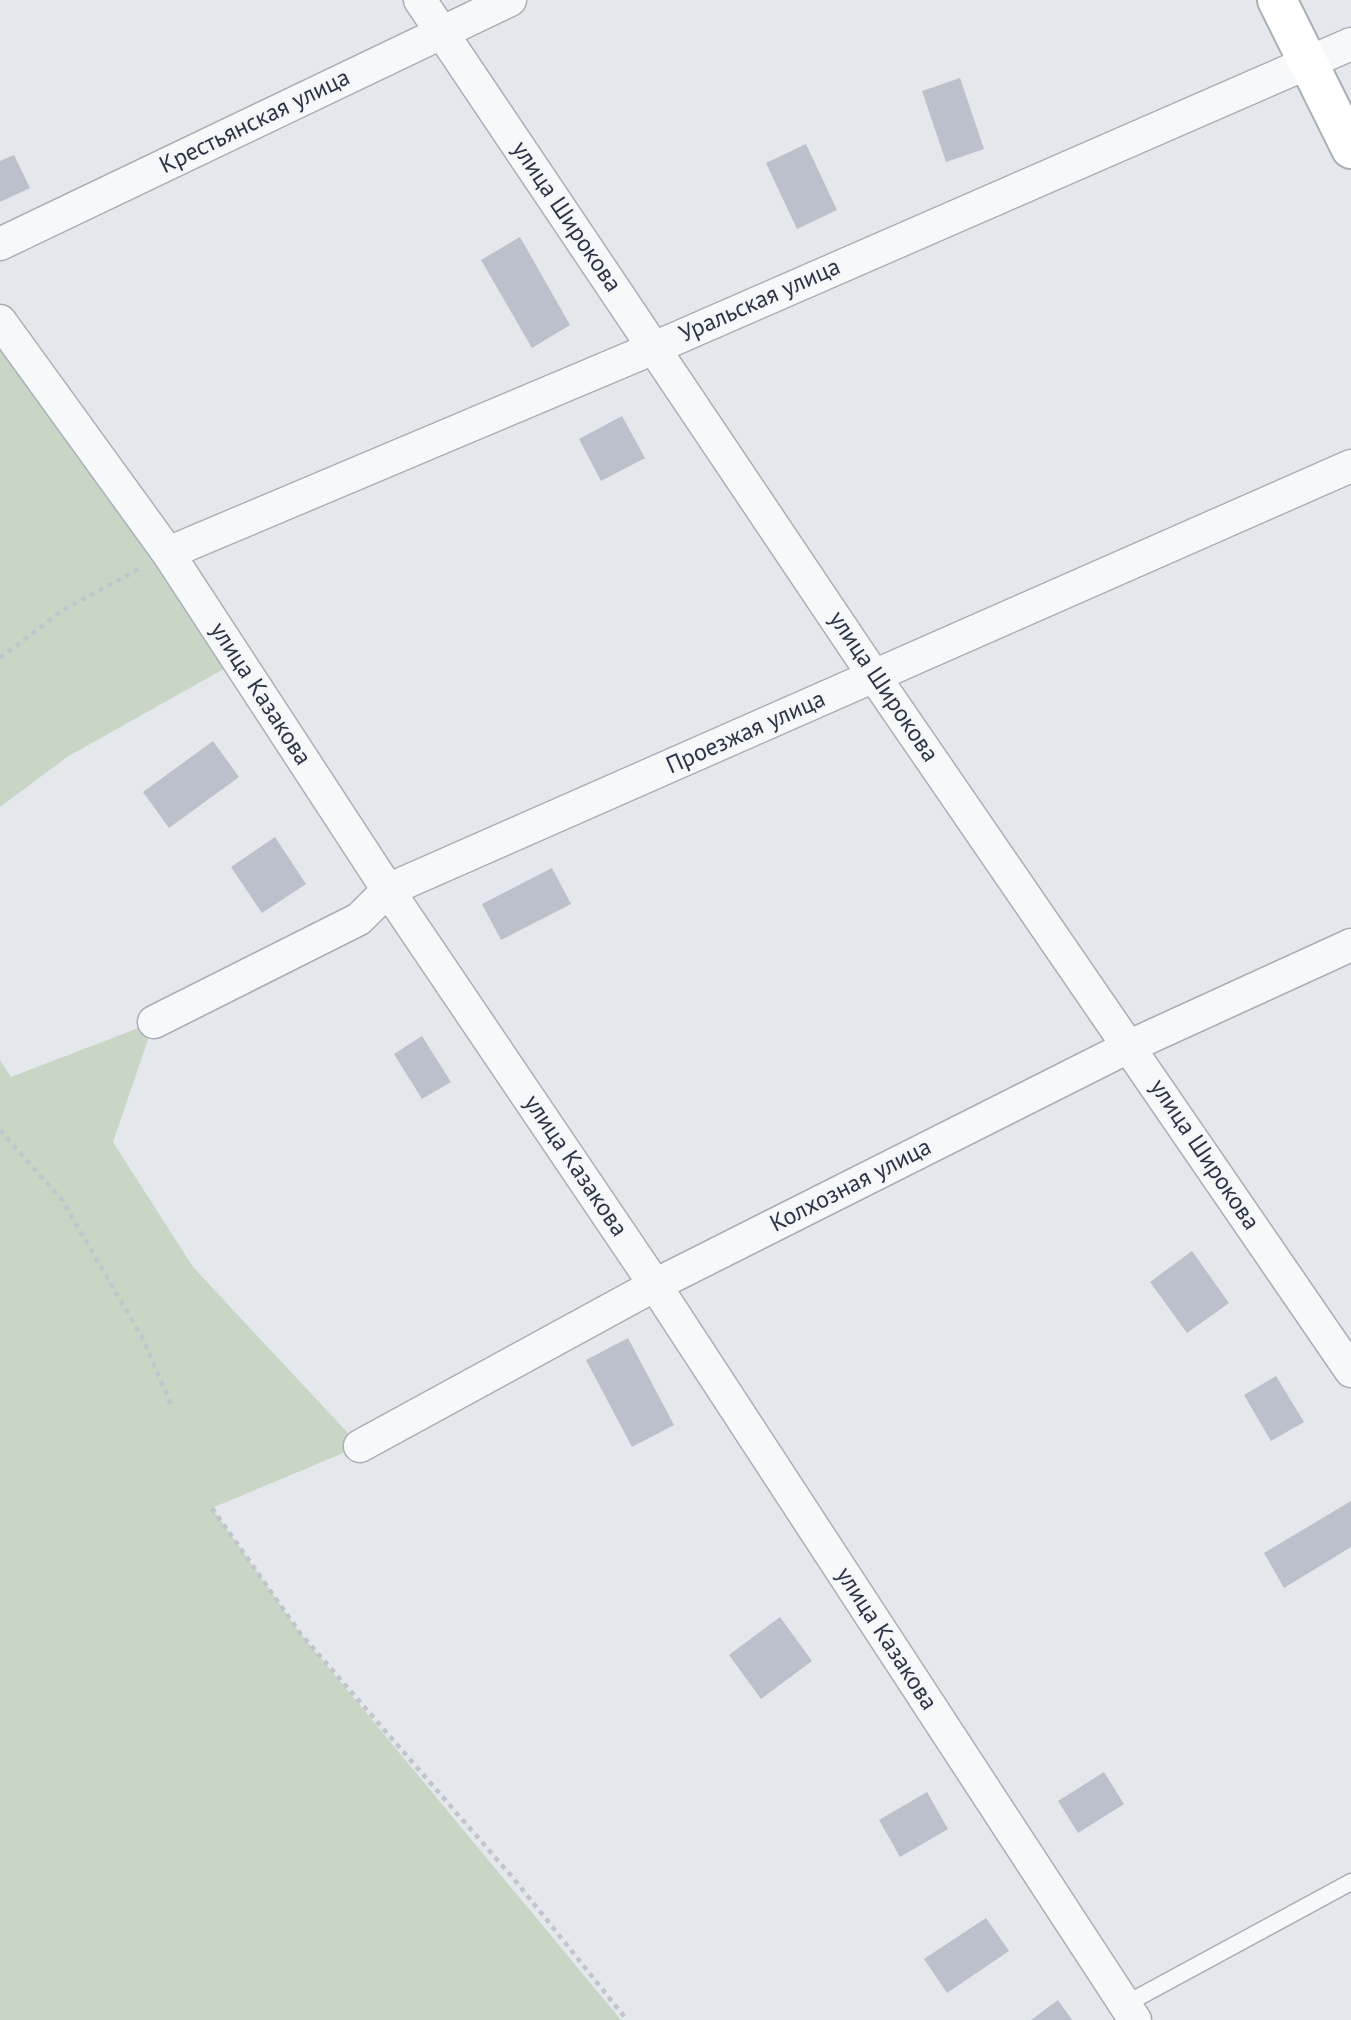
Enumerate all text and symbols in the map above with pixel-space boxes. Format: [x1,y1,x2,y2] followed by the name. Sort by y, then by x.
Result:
[155,63,355,181] street label: Крестьянская улица
[505,136,627,298] street label: улица Широкова
[675,253,845,349] street label: Уральская улица
[822,606,944,768] street label: улица Широкова
[203,617,317,771] street label: улица Казакова
[662,685,830,781] street label: Проезжая улица
[1143,1074,1265,1236] street label: улица Широкова
[517,1090,633,1242] street label: улица Казакова
[766,1133,936,1239] street label: Колхозная улица
[829,1562,943,1716] street label: улица Казакова

